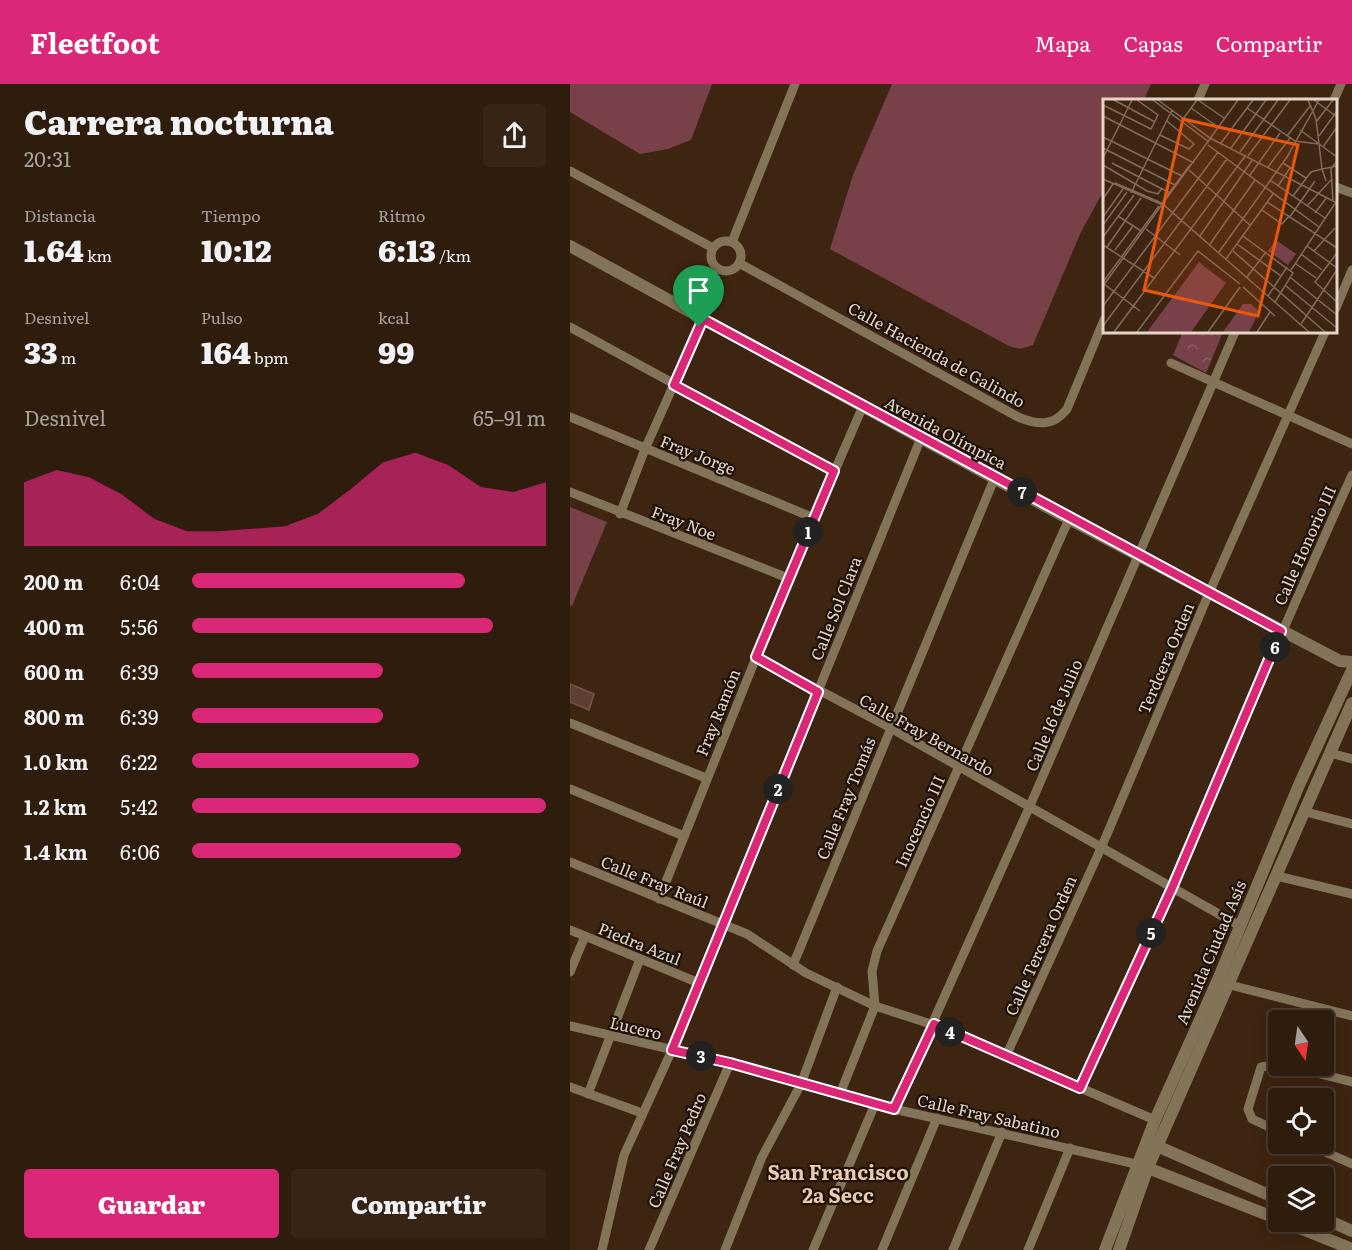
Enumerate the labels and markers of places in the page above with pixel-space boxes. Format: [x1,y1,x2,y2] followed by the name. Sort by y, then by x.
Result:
[673,265,724,327] pin
[1007,477,1037,507] pin: 7
[793,517,823,547] pin: 1
[1260,632,1290,662] pin: 6
[763,774,793,804] pin: 2
[1136,918,1166,948] pin: 5
[935,1017,965,1047] pin: 4
[686,1041,716,1071] pin: 3

